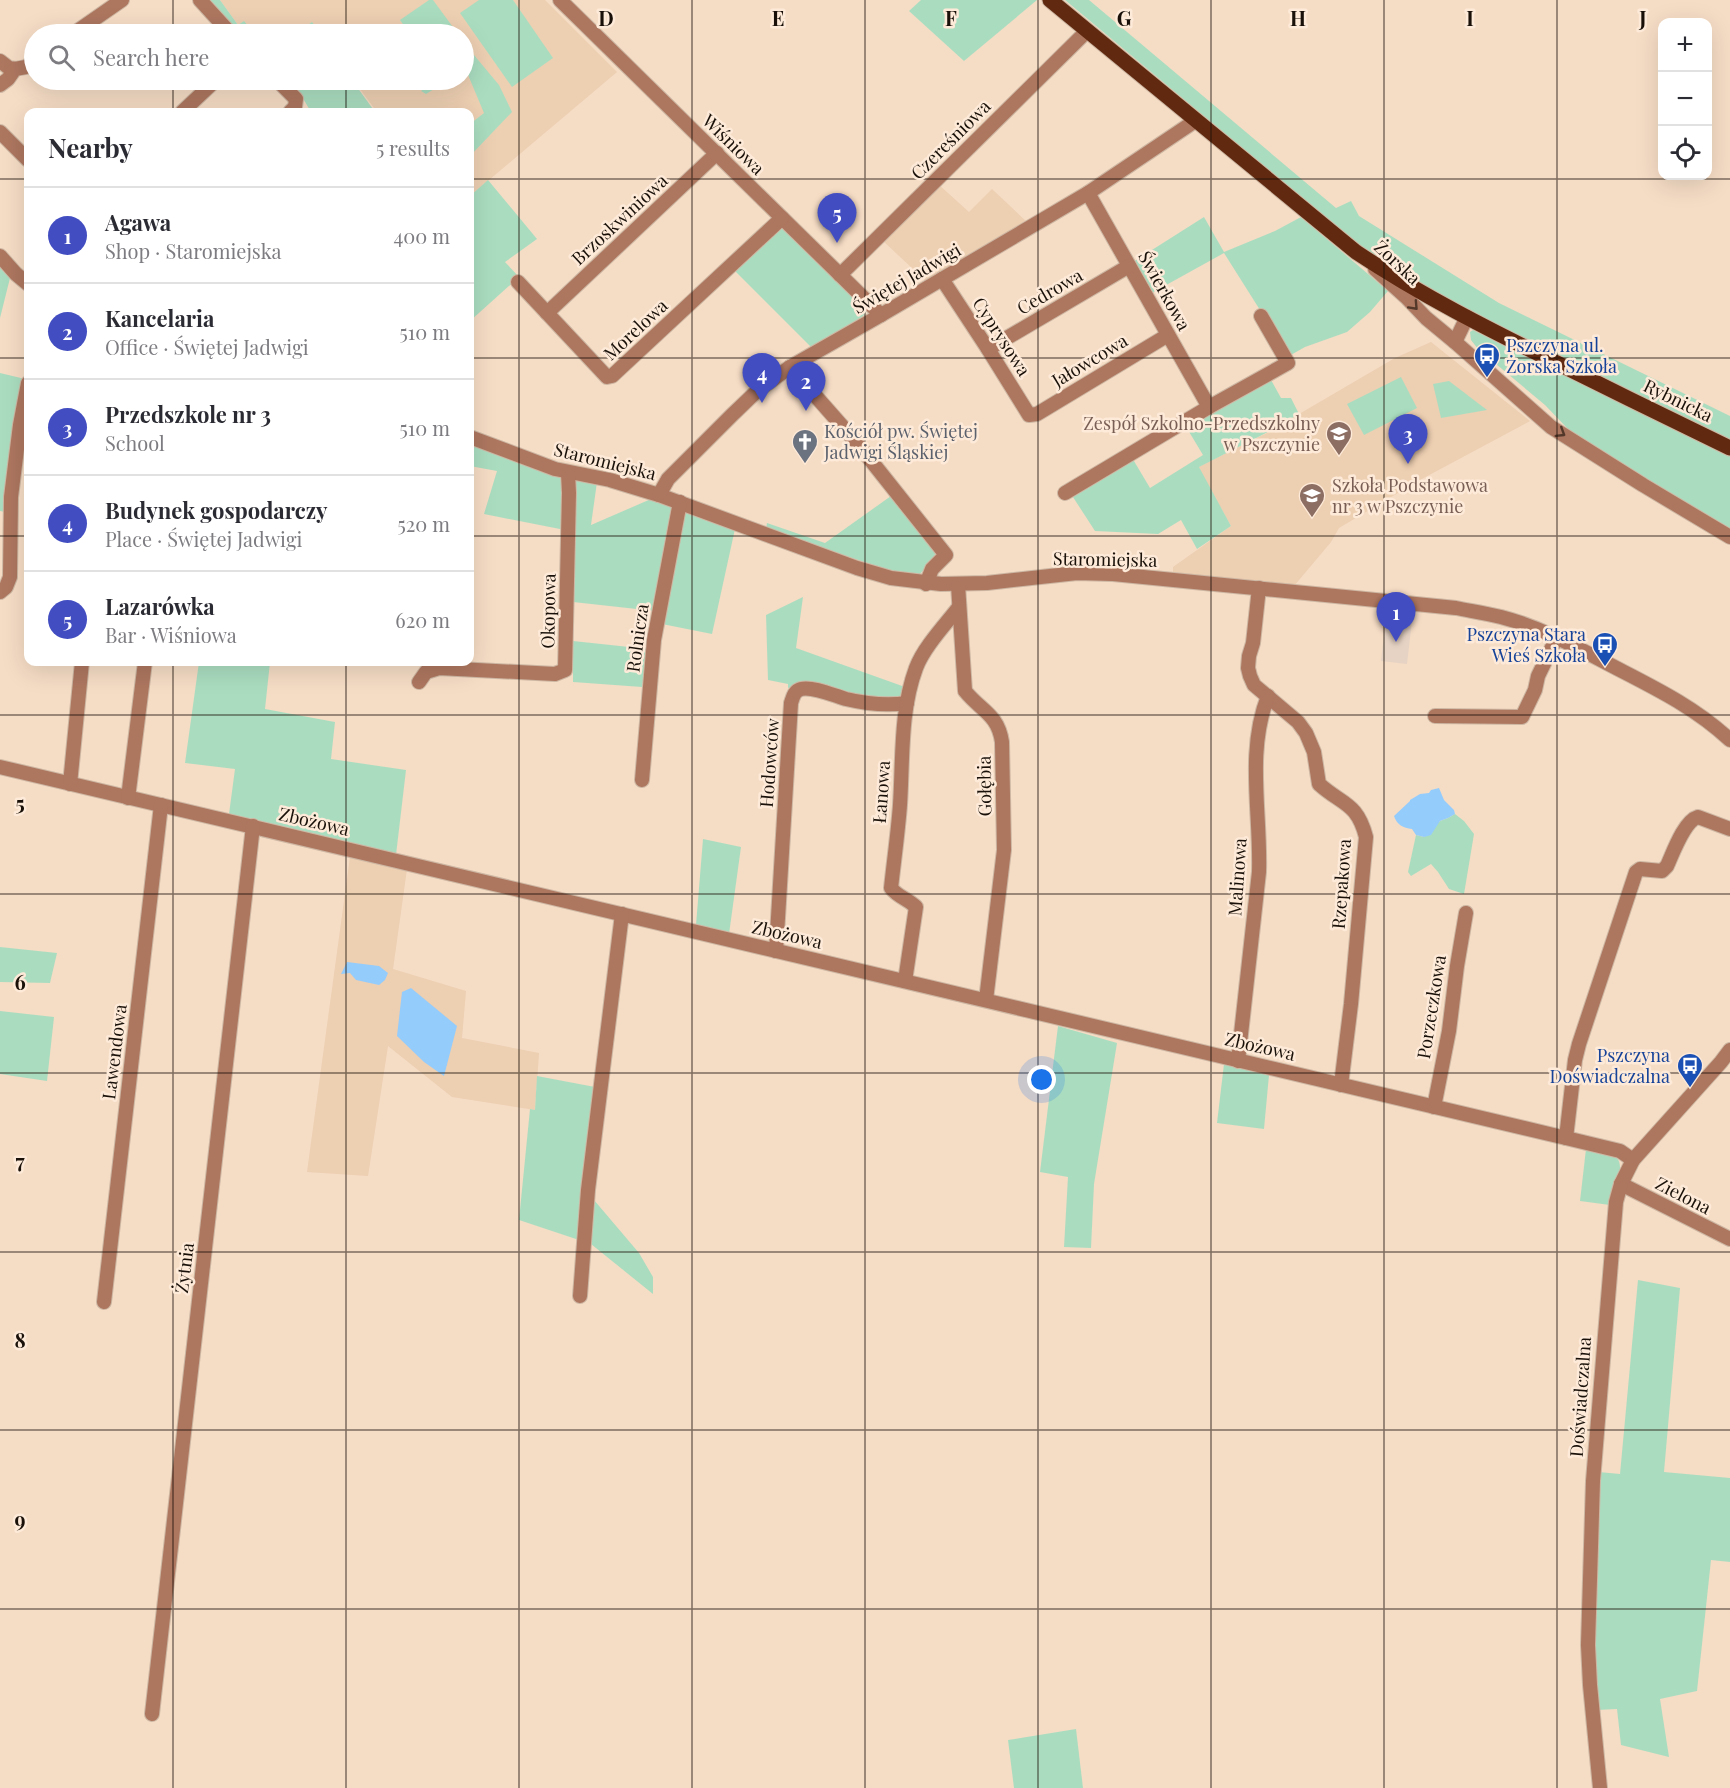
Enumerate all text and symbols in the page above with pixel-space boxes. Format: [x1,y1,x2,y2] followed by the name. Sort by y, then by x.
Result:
[598,4,614,31] text: D
[772,4,784,31] text: E
[945,4,957,31] text: F
[1117,4,1132,31] text: G
[1290,4,1306,31] text: H
[1466,4,1474,31] text: I
[1638,4,1647,31] text: J
[1658,18,1712,180] map controls
[1658,18,1712,72] button: +
[24,24,474,90] search box
[45,41,78,74] icon: search
[93,42,209,72] text: Search here
[1658,72,1712,126] button: −
[905,94,995,184] street label: Czereśniowa
[697,108,770,180] street label: Wiśniowa
[1658,126,1712,180] button: locate
[48,130,133,165] text: Nearby
[376,134,450,161] text: 5 results
[566,168,673,270] street label: Brzoskwiniowa
[818,194,856,243] pin: 5
[105,207,171,237] text: Agawa
[64,222,71,249] text: 1
[393,222,450,249] text: 400 m
[1369,235,1426,290] street label: Żorska
[105,237,281,264] text: Shop · Staromiejska
[848,237,965,319] street label: Świętej Jadwigi
[1133,246,1197,335] street label: Świerkowa
[1012,263,1087,320] street label: Cedrowa
[967,292,1036,380] street label: Cyprysowa
[598,293,673,365] street label: Morelowa
[1407,299,1418,310] one-way arrow
[105,303,214,333] text: Kancelaria
[62,318,73,345] text: 2
[400,318,450,345] text: 510 m
[1046,328,1132,393] street label: Jałowcowa
[105,333,309,360] text: Office · Świętej Jadwigi
[1506,333,1617,378] place label: Pszczyna ul. Żorska Szkoła
[1472,341,1502,379] bus stop icon: Pszczyna ul. Żorska Szkoła
[742,354,782,403] pin: 4
[786,362,826,411] pin: 2
[1640,373,1717,427] street label: Rybnicka
[105,399,271,429] text: Przedszkole nr 3
[1083,411,1320,456] place label: Zespół Szkolno-Przedszkolny w Pszczynie
[63,414,72,441] text: 3
[400,414,450,441] text: 510 m
[1388,414,1428,464] pin: 3
[823,419,978,464] place label: Kościół pw. Świętej Jadwigi Śląskiej
[1324,419,1354,457] school or university icon: Zespół Szkolno-Przedszkolny w Pszczynie
[1555,426,1566,437] one-way arrow
[790,427,820,465] church icon: Kościół pw. Świętej Jadwigi Śląskiej
[105,429,165,456] text: School
[552,437,659,485] street label: Staromiejska
[1332,473,1488,518] place label: Szkoła Podstawowa nr 3 w Pszczynie
[1297,481,1327,519] school or university icon: Szkoła Podstawowa nr 3 w Pszczynie
[105,495,328,525] text: Budynek gospodarczy
[62,510,73,537] text: 4
[397,510,450,537] text: 520 m
[105,525,302,552] text: Place · Świętej Jadwigi
[1053,546,1157,572] street label: Staromiejska
[535,573,561,649] street label: Okopowa
[105,591,215,621] text: Lazarówka
[1376,592,1416,642] pin: 1
[620,602,654,674] street label: Rolnicza
[63,606,72,633] text: 5
[395,606,450,633] text: 620 m
[105,621,237,648] text: Bar · Wiśniowa
[1467,622,1586,667] place label: Pszczyna Stara Wieś Szkoła
[1590,630,1620,668] bus stop icon: Pszczyna Stara Wieś Szkoła
[754,717,784,808] street label: Hodowców
[971,755,997,817] street label: Gołębia
[867,760,895,824] street label: Łanowa
[15,789,25,816] text: 5
[277,801,352,841] street label: Zbożowa
[1222,837,1252,917] street label: Malinowa
[1326,838,1356,930] street label: Rzepakowa
[750,914,825,954] street label: Zbożowa
[1411,953,1451,1061] street label: Porzeczkowa
[14,968,26,995] text: 6
[96,1003,132,1101] street label: Lawendowa
[1223,1026,1298,1066] street label: Zbożowa
[1549,1043,1670,1088] place label: Pszczyna Doświadczalna
[1675,1051,1705,1089] bus stop icon: Pszczyna Doświadczalna
[1027,1065,1056,1094] your location
[15,1147,25,1174] text: 7
[1651,1171,1715,1219] street label: Zielona
[169,1241,199,1295] street label: Żytnia
[14,1326,26,1353] text: 8
[1564,1336,1596,1458] street label: Doświadczalna
[14,1505,26,1532] text: 9

